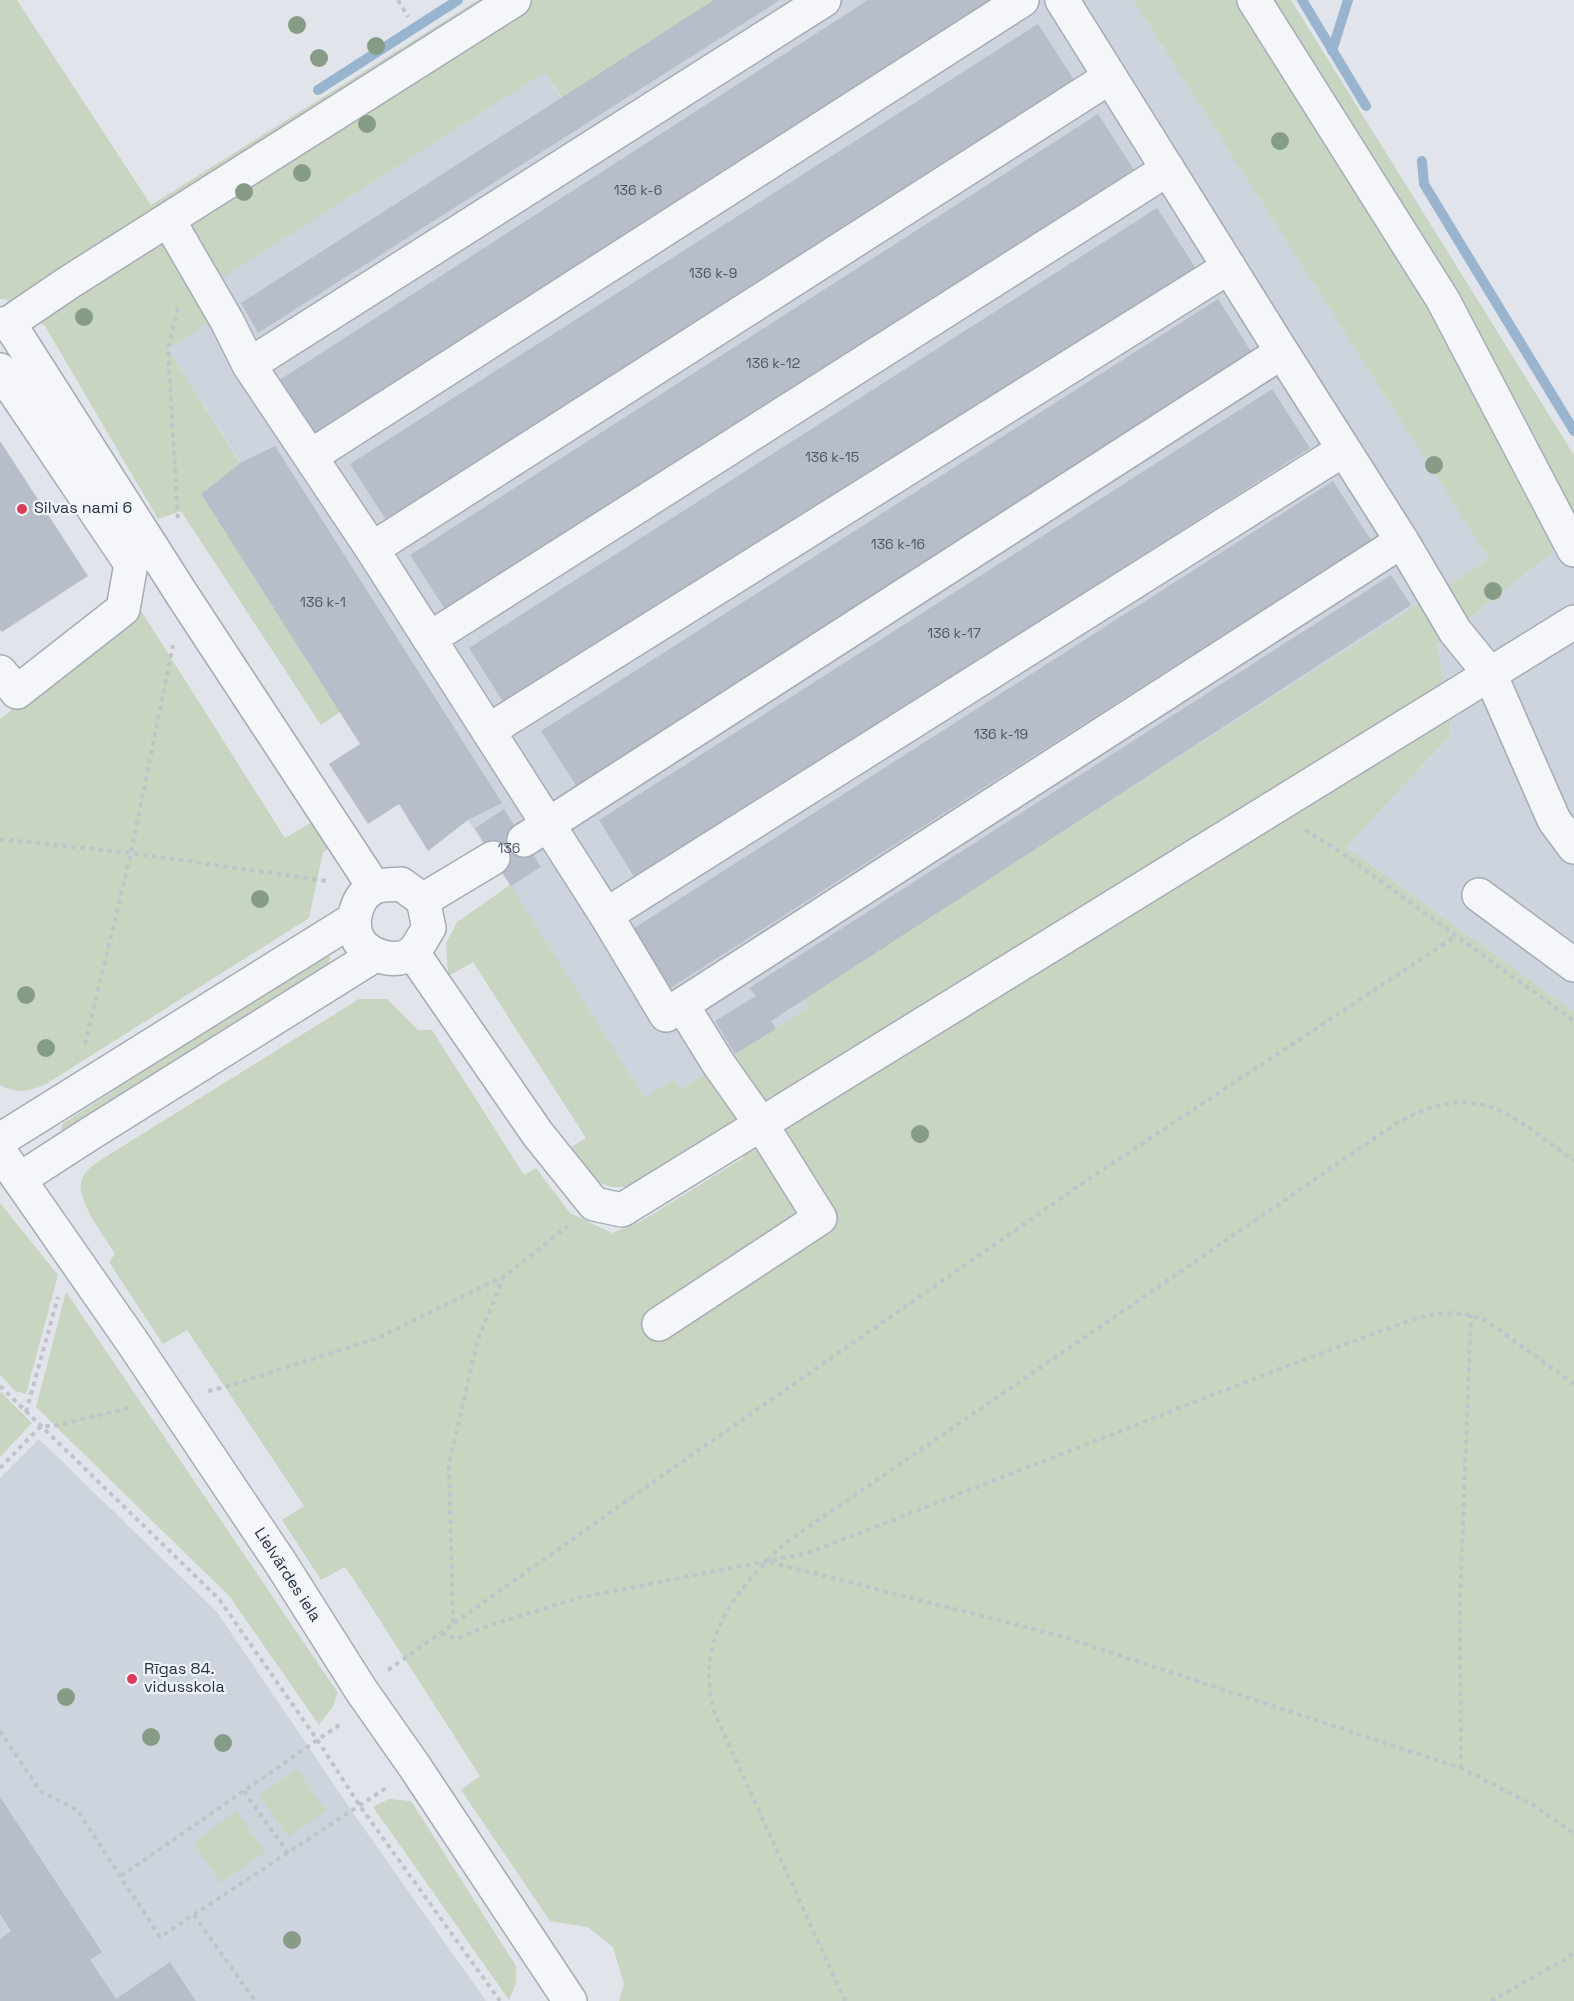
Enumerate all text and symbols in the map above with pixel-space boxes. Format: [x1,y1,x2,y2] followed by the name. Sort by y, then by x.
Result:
[614,183,662,199] house number: 136 k-6
[689,266,737,282] house number: 136 k-9
[746,356,800,372] house number: 136 k-12
[805,450,859,466] house number: 136 k-15
[34,499,132,519] place label: Silvas nami 6
[15,502,29,516] marker: Silvas nami 6
[871,537,925,553] house number: 136 k-16
[300,595,346,611] house number: 136 k-1
[927,626,981,642] house number: 136 k-17
[974,727,1028,743] house number: 136 k-19
[498,841,520,857] house number: 136
[249,1524,325,1626] street label: Lielvārdes iela
[144,1660,225,1698] place label: Rīgas 84. vidusskola
[125,1672,139,1686] marker: Rīgas 84. vidusskola

